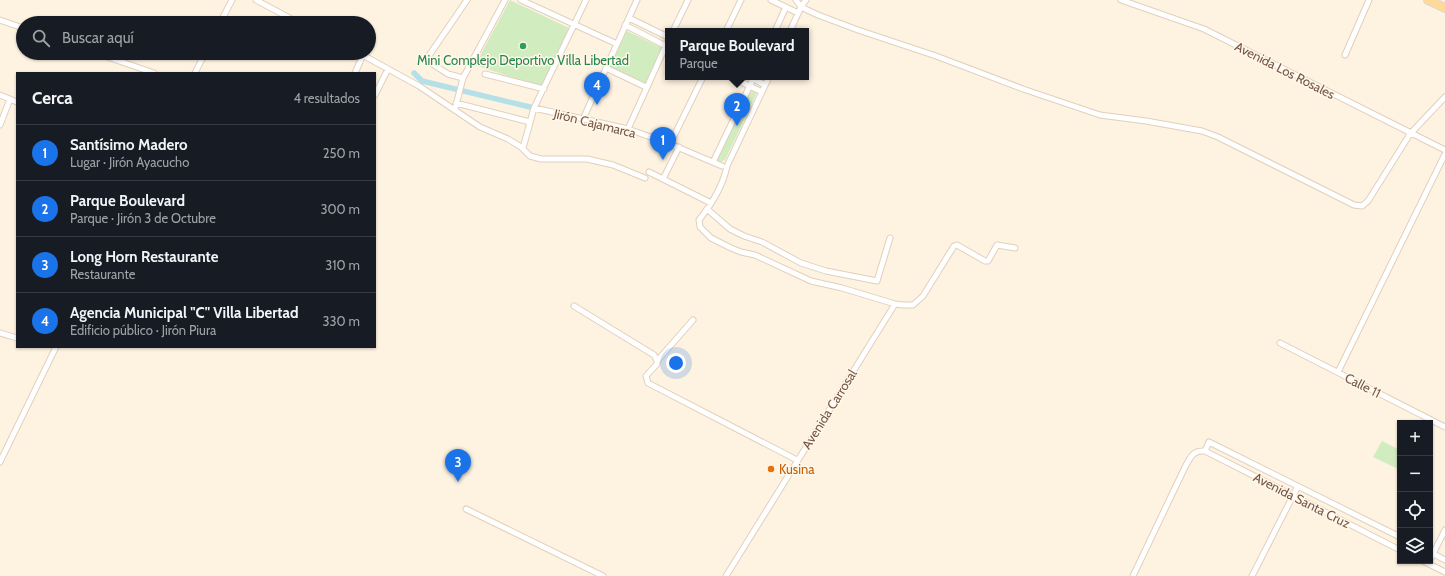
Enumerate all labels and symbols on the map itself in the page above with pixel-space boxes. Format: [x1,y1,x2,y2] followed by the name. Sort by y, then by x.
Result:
[1232,38,1338,102] street label: Avenida Los Rosales
[518,41,528,51] marker: Mini Complejo Deportivo Villa Libertad
[417,52,629,69] place label: Mini Complejo Deportivo Villa Libertad
[584,72,610,105] pin: 4
[724,93,750,126] pin: 2
[551,105,639,142] street label: Jirón Cajamarca
[650,127,676,160] pin: 1
[666,353,686,373] your location
[798,366,860,452] street label: Avenida Carrosal
[1342,369,1384,401] street label: Calle 11
[445,449,471,482] pin: 3
[779,461,815,477] place label: Kusina
[766,464,776,474] marker: Kusina
[1251,469,1353,531] street label: Avenida Santa Cruz

